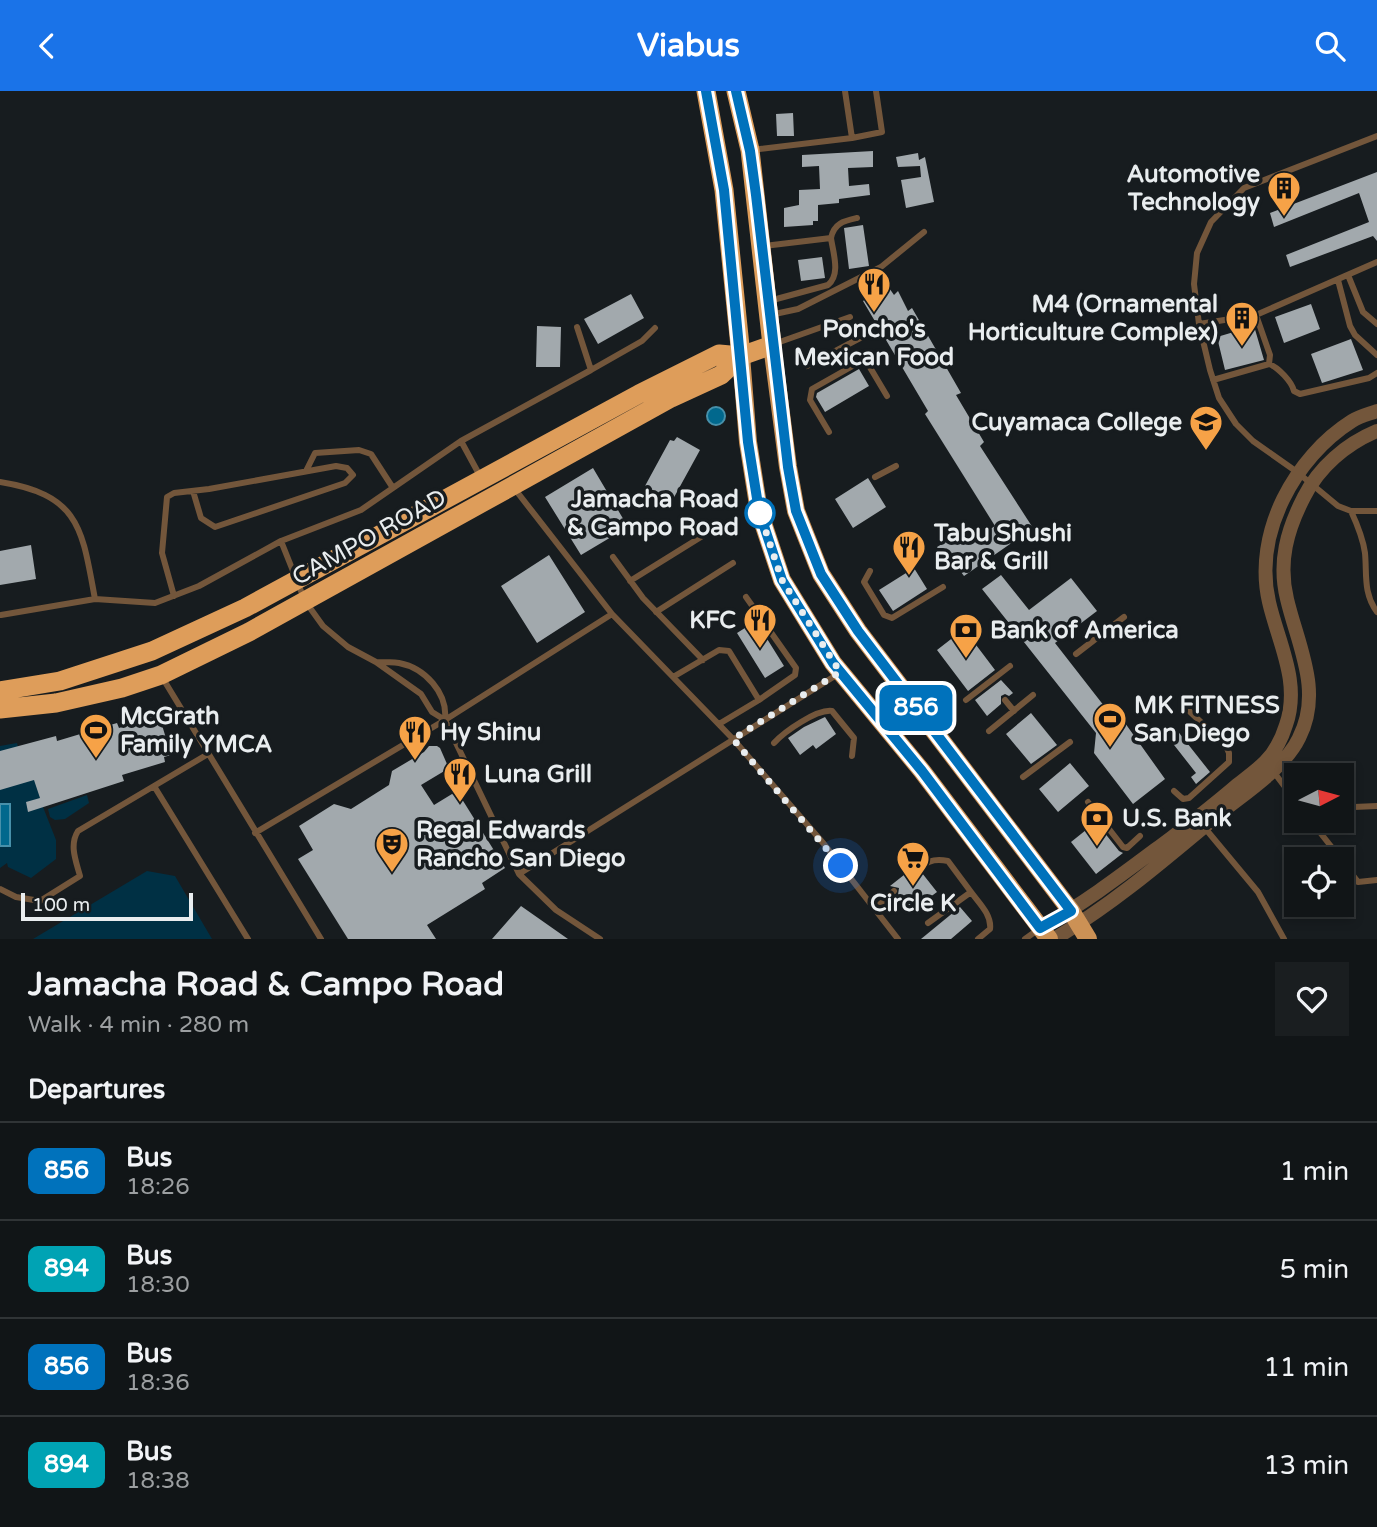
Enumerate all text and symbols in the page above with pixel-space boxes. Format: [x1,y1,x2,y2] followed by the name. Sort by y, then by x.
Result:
[28,27,66,65] icon: back
[637,27,740,65] text: Viabus
[1311,27,1349,65] icon: search
[1126,160,1260,217] place label: Automotive Technology
[1265,169,1303,218] building icon: Automotive Technology
[855,265,893,314] restaurant icon: Poncho's Mexican Food
[968,290,1218,347] place label: M4 (Ornamental Horticulture Complex)
[1223,299,1261,348] building icon: M4 (Ornamental Horticulture Complex)
[794,315,954,372] place label: Poncho's Mexican Food
[1187,403,1225,452] school or university icon: Cuyamaca College
[972,408,1182,437] place label: Cuyamaca College
[287,483,451,592] street label: CAMPO ROAD
[567,485,739,542] place label: Jamacha Road & Campo Road
[745,498,775,528] marker: Jamacha Road & Campo Road
[933,519,1072,576] place label: Tabu Shushi Bar & Grill
[890,528,928,577] restaurant icon: Tabu Shushi Bar & Grill
[741,601,779,650] restaurant icon: KFC
[689,606,736,635] place label: KFC
[947,611,985,660] bank icon: Bank of America
[990,616,1179,645] place label: Bank of America
[876,685,956,731] line badge: 856
[1134,691,1280,748] place label: MK FITNESS San Diego
[893,693,939,722] text: 856
[1091,700,1129,749] sports icon: MK FITNESS San Diego
[120,702,273,759] place label: McGrath Family YMCA
[77,711,115,760] sports icon: McGrath Family YMCA
[396,713,434,762] restaurant icon: Hy Shinu
[440,718,541,747] place label: Hy Shinu
[441,755,479,804] restaurant icon: Luna Grill
[484,760,592,789] place label: Luna Grill
[1284,763,1354,833] north arrow
[1284,763,1354,917] map controls
[1078,799,1116,848] bank icon: U.S. Bank
[1122,804,1232,833] place label: U.S. Bank
[416,816,626,873] place label: Regal Edwards Rancho San Diego
[373,825,411,874] theatre icon: Regal Edwards Rancho San Diego
[894,839,932,888] supermarket icon: Circle K
[1284,847,1354,917] button: locate
[823,848,858,883] your location
[870,889,956,918] place label: Circle K
[21,890,192,922] scale bar
[32,894,90,916] text: 100 m
[1275,962,1349,1036] button: heart
[28,965,504,1004] text: Jamacha Road & Campo Road
[28,1011,249,1039] text: Walk · 4 min · 280 m
[28,1074,165,1105] text: Departures
[126,1142,172,1173] text: Bus
[44,1156,89,1185] text: 856
[1280,1156,1349,1187] text: 1 min
[126,1173,190,1201] text: 18:26
[126,1240,172,1271] text: Bus
[44,1254,89,1283] text: 894
[1280,1254,1349,1285] text: 5 min
[126,1271,190,1299] text: 18:30
[126,1338,172,1369] text: Bus
[44,1352,89,1381] text: 856
[1263,1352,1349,1383] text: 11 min
[126,1369,190,1397] text: 18:36
[126,1436,172,1467] text: Bus
[44,1450,89,1479] text: 894
[1263,1450,1349,1481] text: 13 min
[126,1467,190,1495] text: 18:38

